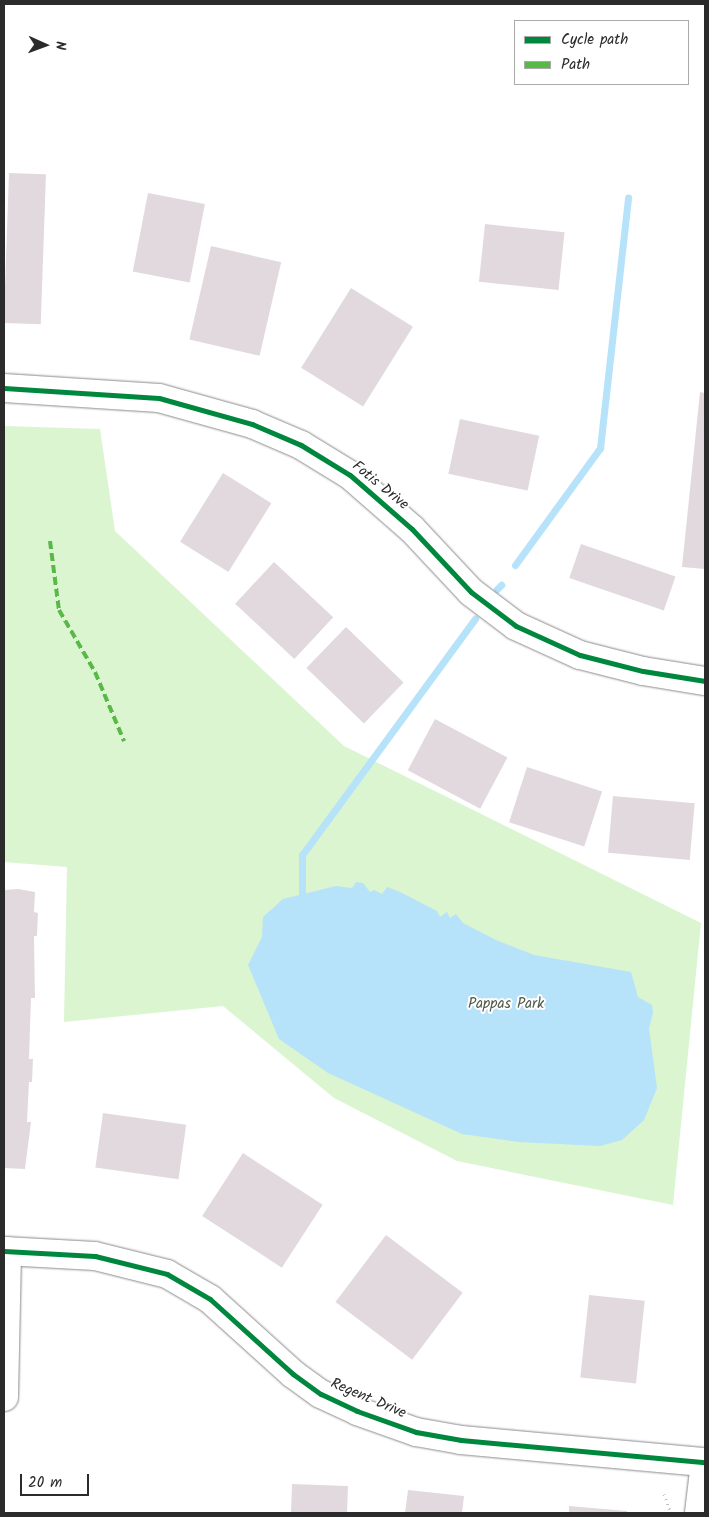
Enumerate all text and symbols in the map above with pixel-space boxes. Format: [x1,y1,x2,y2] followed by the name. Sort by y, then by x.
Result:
[20,20,70,70] north arrow
[514,20,689,85] legend
[561,28,628,52] text: Cycle path
[49,41,71,50] text: N
[561,53,590,77] text: Path
[348,458,412,514] street label: Fotis Drive
[468,996,544,1014] park label: Pappas Park
[327,1375,409,1423] street label: Regent Drive
[22,1464,91,1496] scale bar
[28,1471,62,1495] text: 20 m

